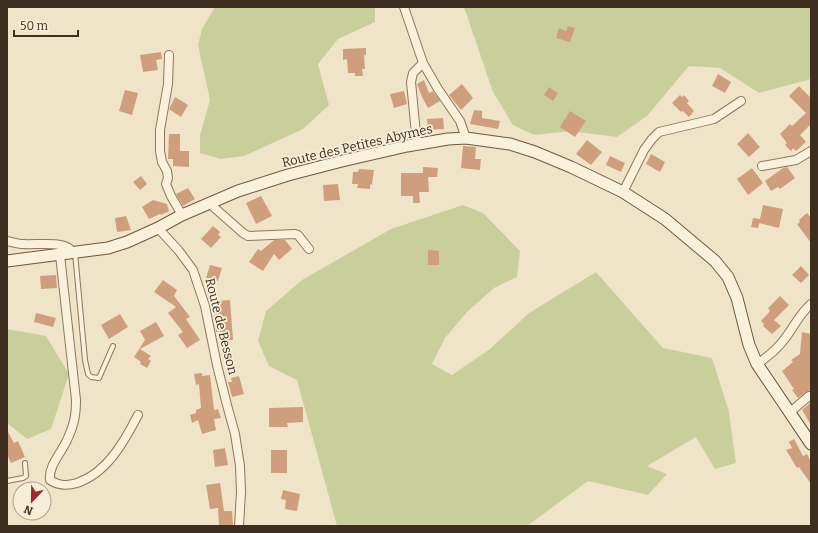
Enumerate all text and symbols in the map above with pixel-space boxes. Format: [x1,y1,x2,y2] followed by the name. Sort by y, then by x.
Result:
[14,12,78,38] scale bar
[20,19,49,33] text: 50 m
[280,121,434,170] street label: Route des Petites Abymes
[202,276,241,377] street label: Route de Besson
[12,481,52,521] north arrow
[22,502,35,517] text: N

